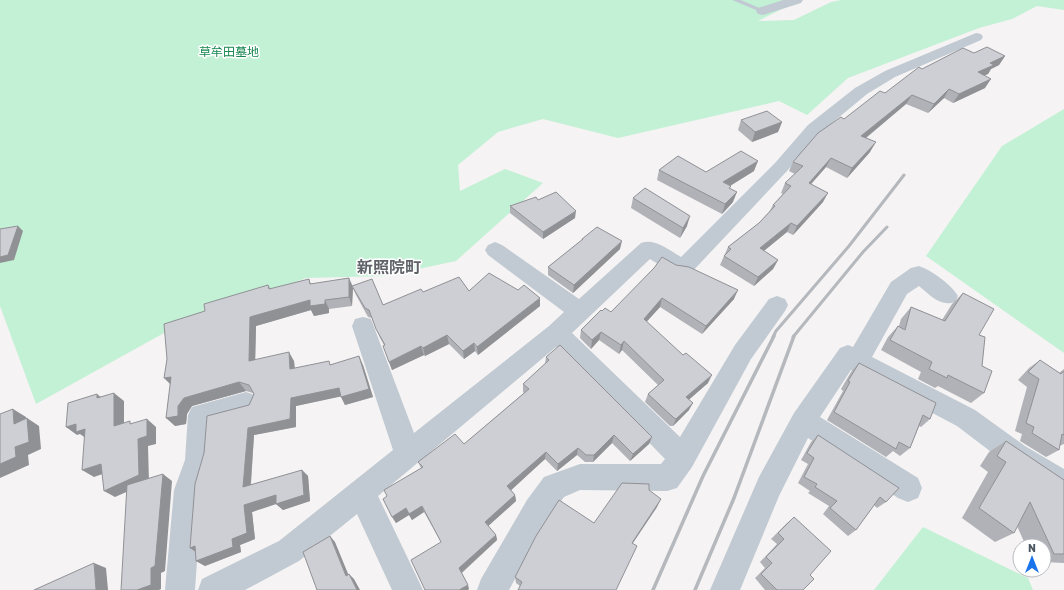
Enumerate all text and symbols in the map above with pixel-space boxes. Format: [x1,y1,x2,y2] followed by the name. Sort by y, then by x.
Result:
[199,45,259,59] park label: 草牟田墓地
[357,258,421,277] district label: 新照院町
[1012,538,1052,578] north arrow
[1028,542,1036,555] text: N

